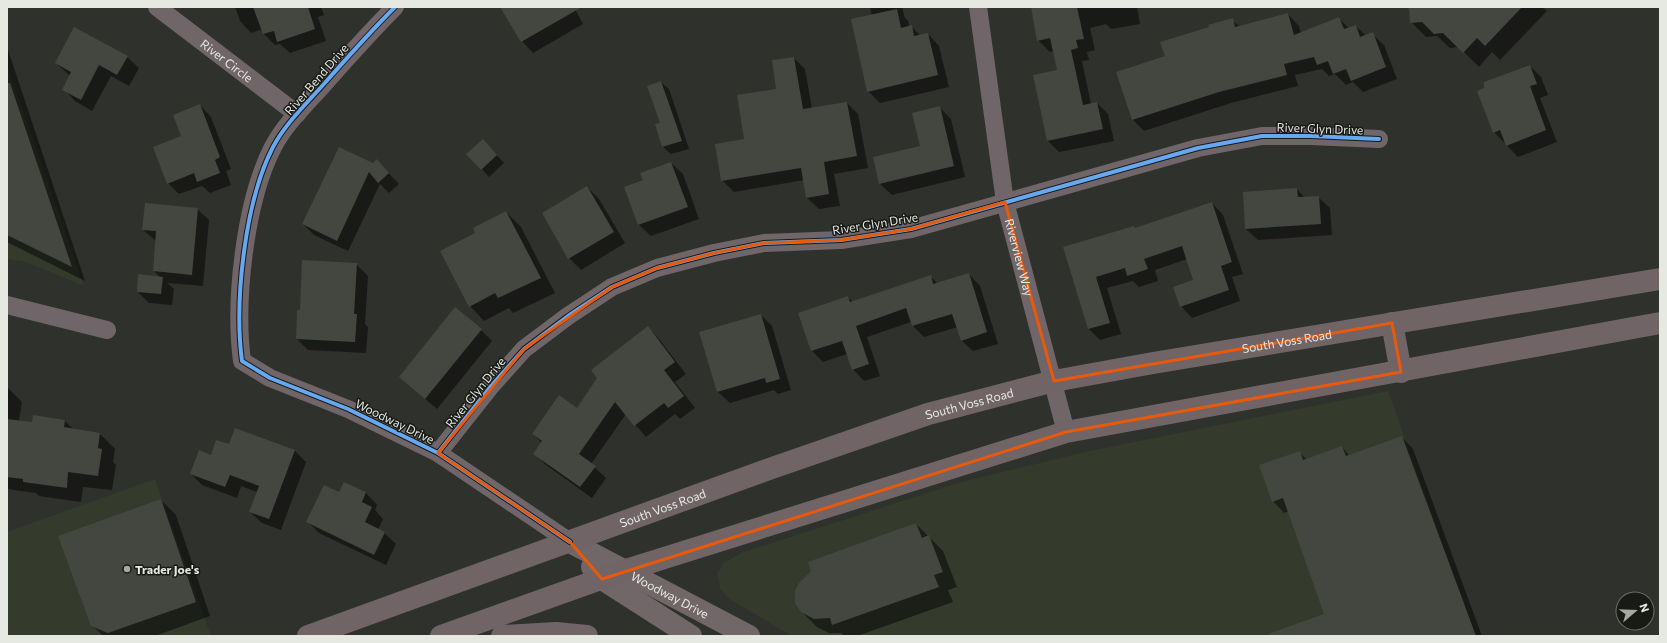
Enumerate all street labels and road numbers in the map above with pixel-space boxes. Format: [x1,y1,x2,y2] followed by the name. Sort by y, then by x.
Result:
[198,36,256,85] street label: River Circle
[281,41,351,117] street label: River Bend Drive
[1276,119,1364,137] street label: River Glyn Drive
[831,209,919,237] street label: River Glyn Drive
[1003,217,1037,297] street label: Riverview Way
[1241,327,1333,355] street label: South Voss Road
[442,354,508,430] street label: River Glyn Drive
[923,385,1015,422] street label: South Voss Road
[353,396,437,446] street label: Woodway Drive
[617,486,708,530] street label: South Voss Road
[629,568,711,621] street label: Woodway Drive

